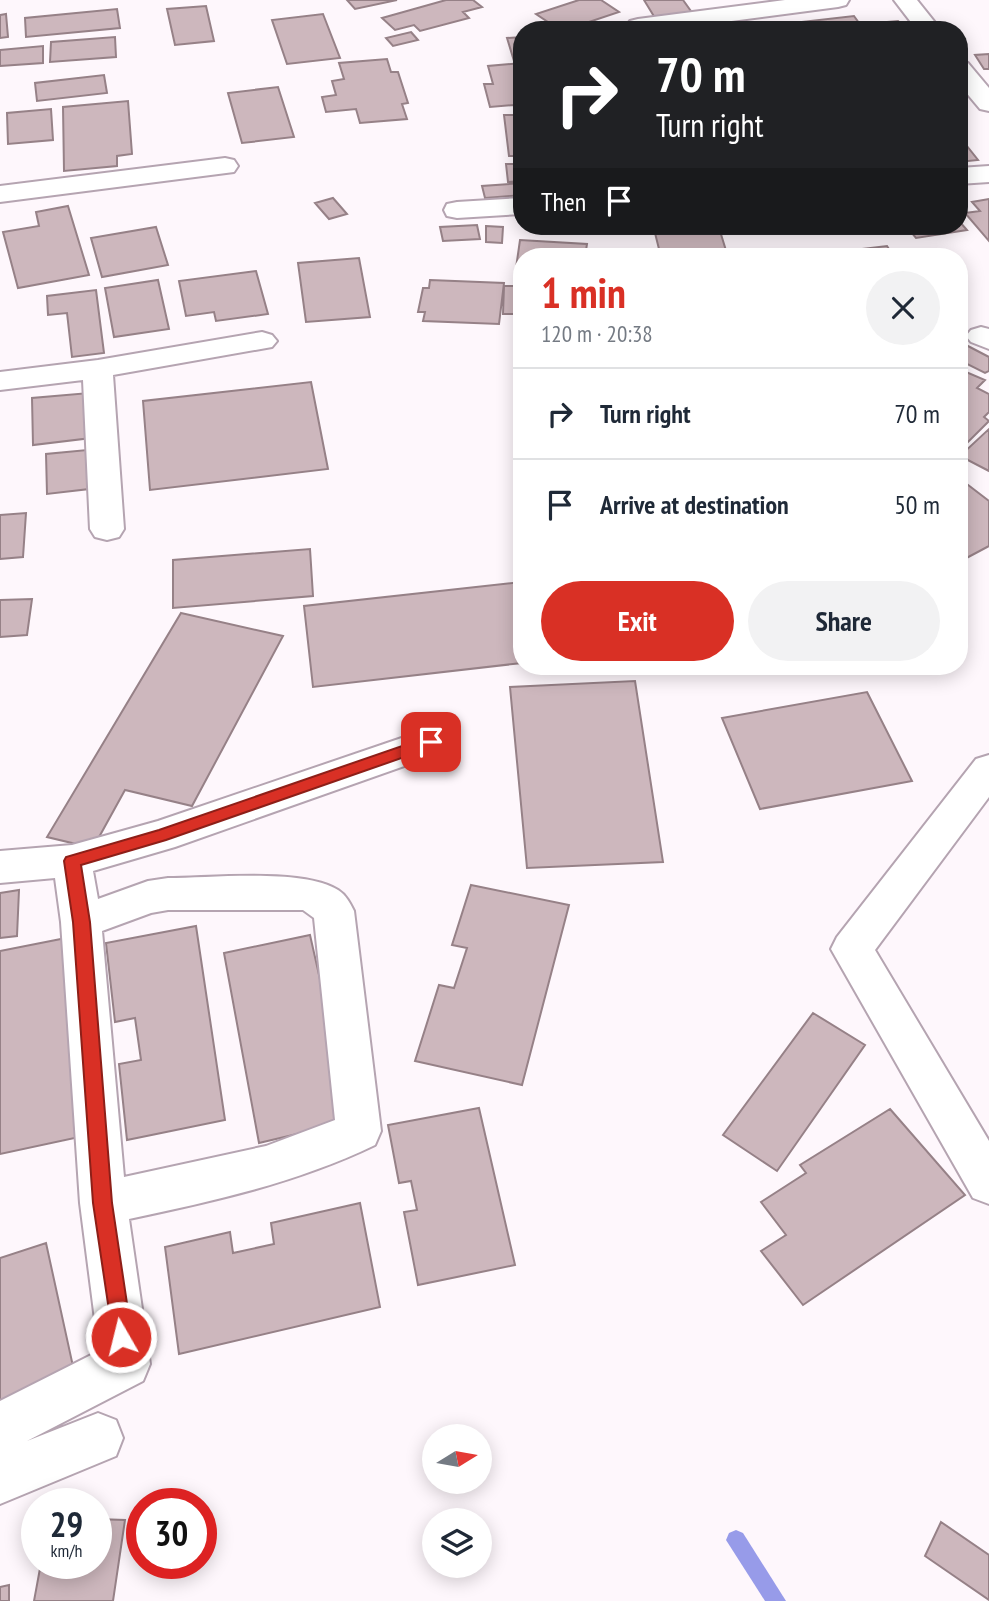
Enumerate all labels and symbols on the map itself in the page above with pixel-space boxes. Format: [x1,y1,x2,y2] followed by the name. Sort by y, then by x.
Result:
[401,712,461,772] pin
[84,1300,158,1374] position arrow
[422,1424,492,1494] north arrow
[126,1488,217,1579] speed limit sign: 30

